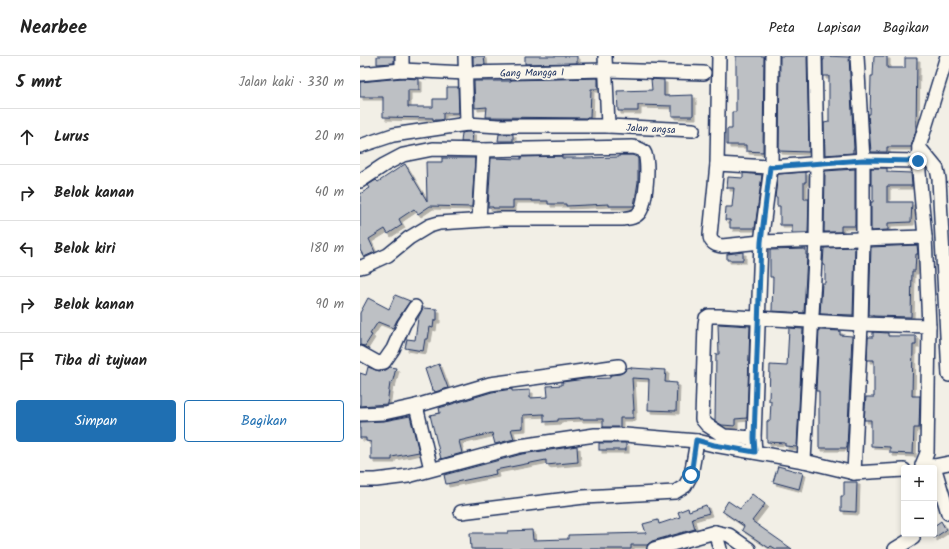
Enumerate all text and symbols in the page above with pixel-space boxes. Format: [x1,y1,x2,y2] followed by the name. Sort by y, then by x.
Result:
[20,13,87,43] text: Nearbee
[769,17,795,39] text: Peta
[817,17,861,39] text: Lapisan
[883,17,929,39] text: Bagikan
[500,64,564,82] street label: Gang Mangga 1
[16,69,62,96] text: 5 mnt
[239,72,344,93] text: Jalan kaki · 330 m
[626,120,676,138] street label: Jalan angsa
[54,125,89,149] text: Lurus
[16,126,38,148] icon: ahead
[314,126,344,147] text: 20 m
[909,152,927,170] route end
[54,181,134,205] text: Belok kanan
[16,182,38,204] icon: right
[315,182,344,203] text: 40 m
[54,237,115,261] text: Belok kiri
[16,238,38,260] icon: left
[310,238,344,259] text: 180 m
[54,293,134,317] text: Belok kanan
[16,294,38,316] icon: right
[316,294,344,315] text: 90 m
[54,349,147,373] text: Tiba di tujuan
[16,350,38,372] icon: arrive
[16,400,176,442] button: Simpan
[184,400,344,442] button: Bagikan
[901,465,937,537] map controls
[901,465,937,501] button: +
[682,466,700,484] route start
[901,501,937,537] button: −

